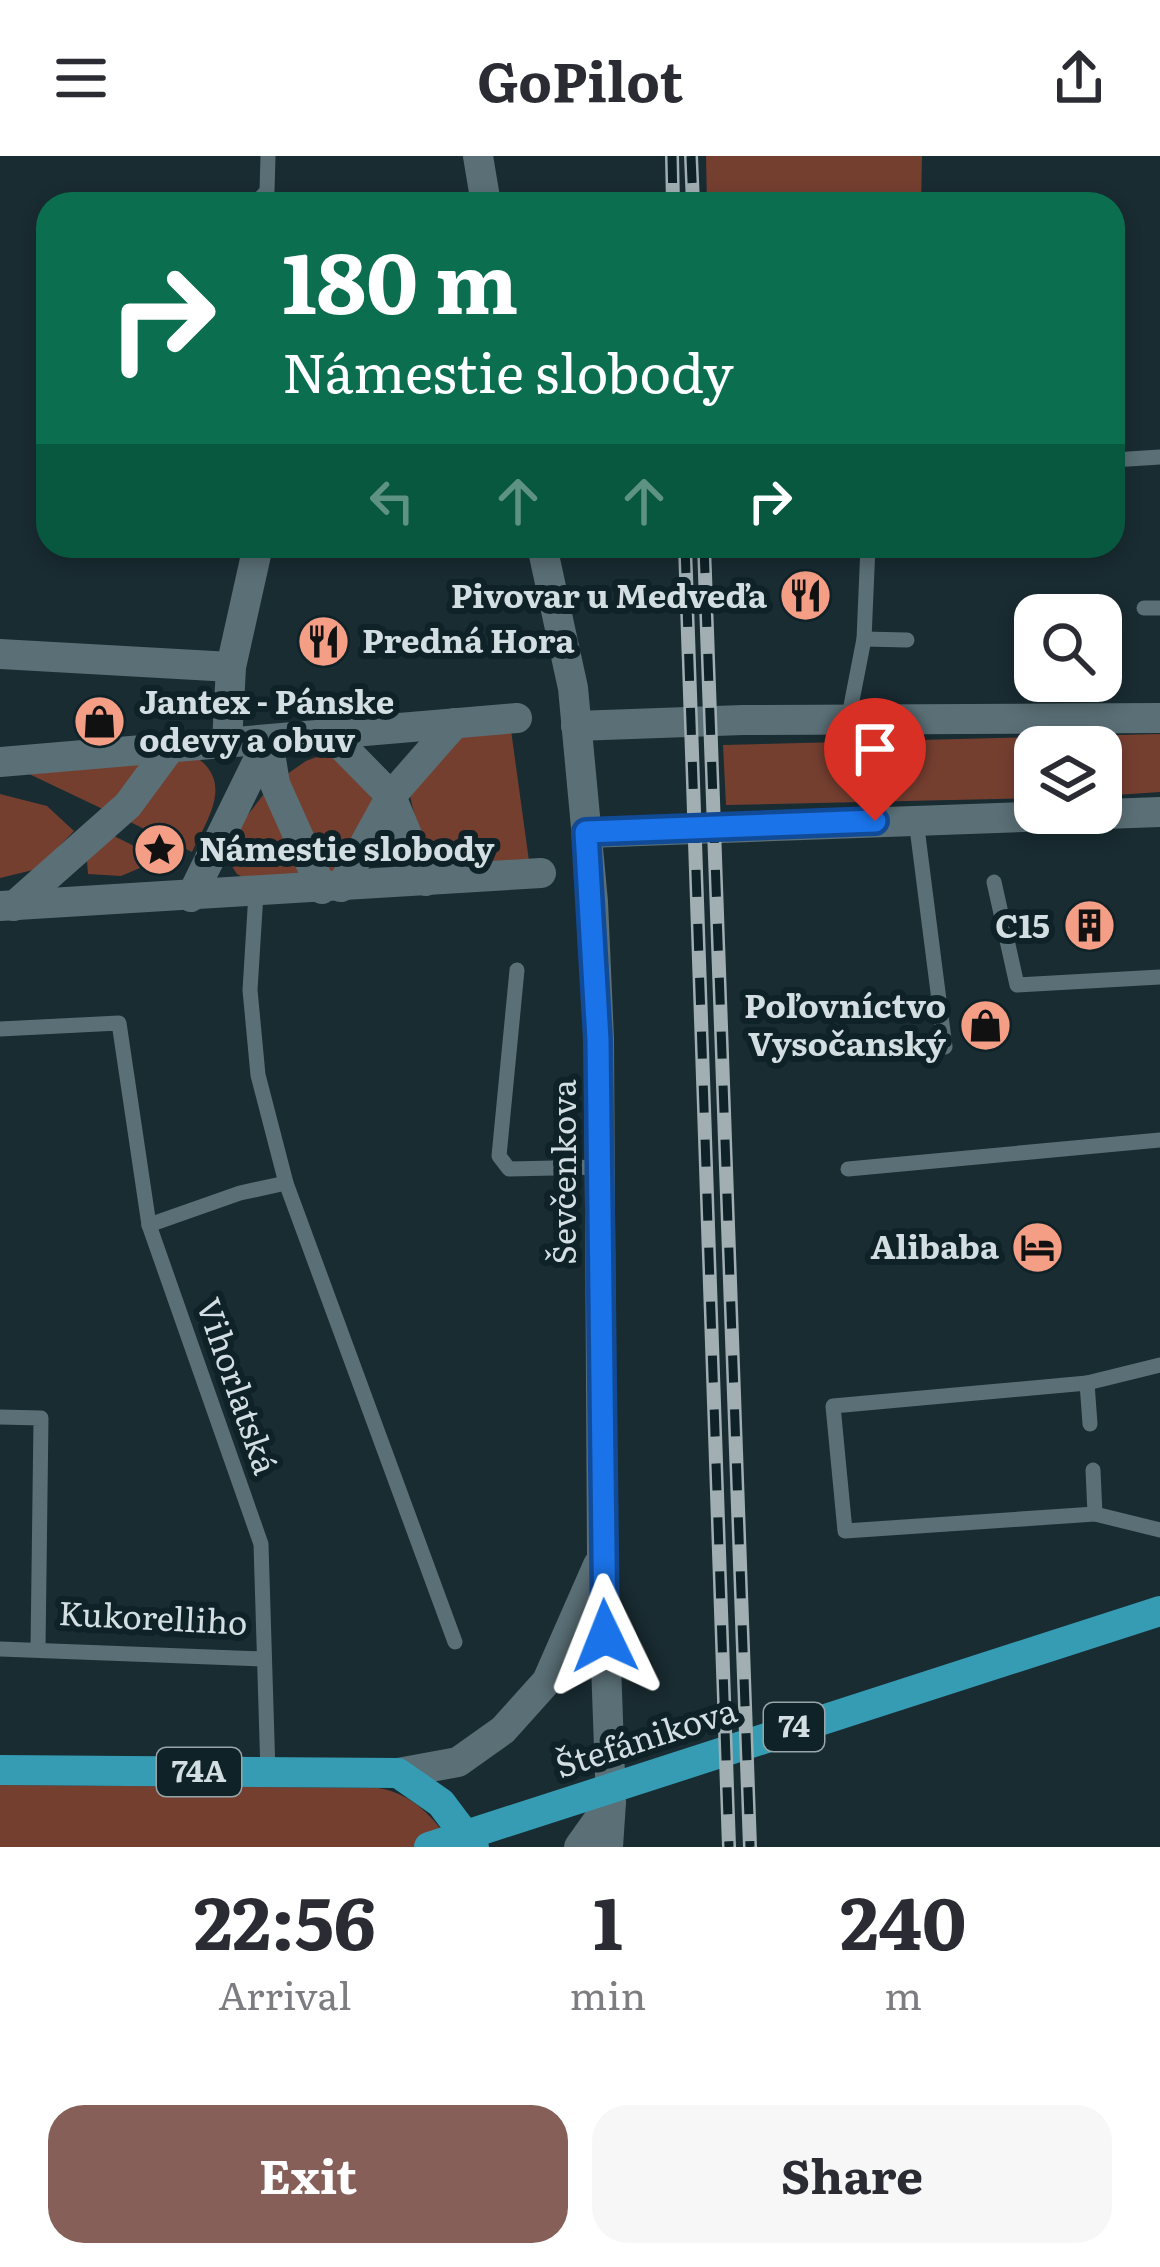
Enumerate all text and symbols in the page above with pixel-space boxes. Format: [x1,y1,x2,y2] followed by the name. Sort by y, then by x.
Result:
[477,38,683,119] text: GoPilot
[48,45,114,111] icon: menu
[1046,45,1112,111] icon: share
[282,215,519,340] text: 180 m
[84,240,240,396] icon: right
[282,329,734,410] text: Námestie slobody
[359,468,425,534] icon: left
[485,468,551,534] icon: ahead
[611,468,677,534] icon: ahead
[737,468,803,534] icon: right
[778,568,834,624] restaurant icon: Pivovar u Medveďa
[451,569,768,618] place label: Pivovar u Medveďa
[1014,594,1122,834] map controls
[1014,594,1122,702] button: search
[295,613,351,669] restaurant icon: Predná Hora
[362,614,576,663] place label: Predná Hora
[139,675,394,762] place label: Jantex - Pánske odevy a obuv
[72,693,128,749] shop icon: Jantex - Pánske odevy a obuv
[824,698,926,821] pin
[842,716,908,782] icon: arrive
[1014,726,1122,834] button: layers
[132,821,188,877] place icon: Námestie slobody
[199,822,495,871] place label: Námestie slobody
[1061,898,1117,954] building icon: C15
[995,899,1050,948] place label: C15
[744,979,947,1066] place label: Poľovníctvo Vysočanský
[957,997,1013,1053] shop icon: Poľovníctvo Vysočanský
[537,1079,586,1265] street label: Ševčenkova
[1010,1219,1066,1275] hotel icon: Alibaba
[870,1220,1000,1269] place label: Alibaba
[186,1290,293,1480] street label: Vihorlatská
[542,1573,668,1699] position arrow
[57,1586,249,1645] street label: Kukorelliho
[548,1683,742,1788] street label: Štefánikova
[764,1703,824,1751] road number: 74
[157,1748,241,1796] road number: 74A
[194,1865,376,1972] text: 22:56
[593,1865,623,1972] text: 1
[840,1865,966,1972] text: 240
[218,1964,351,2022] text: Arrival
[570,1964,646,2022] text: min
[884,1964,922,2022] text: m
[48,2105,568,2243] button: Exit
[592,2105,1112,2243] button: Share

